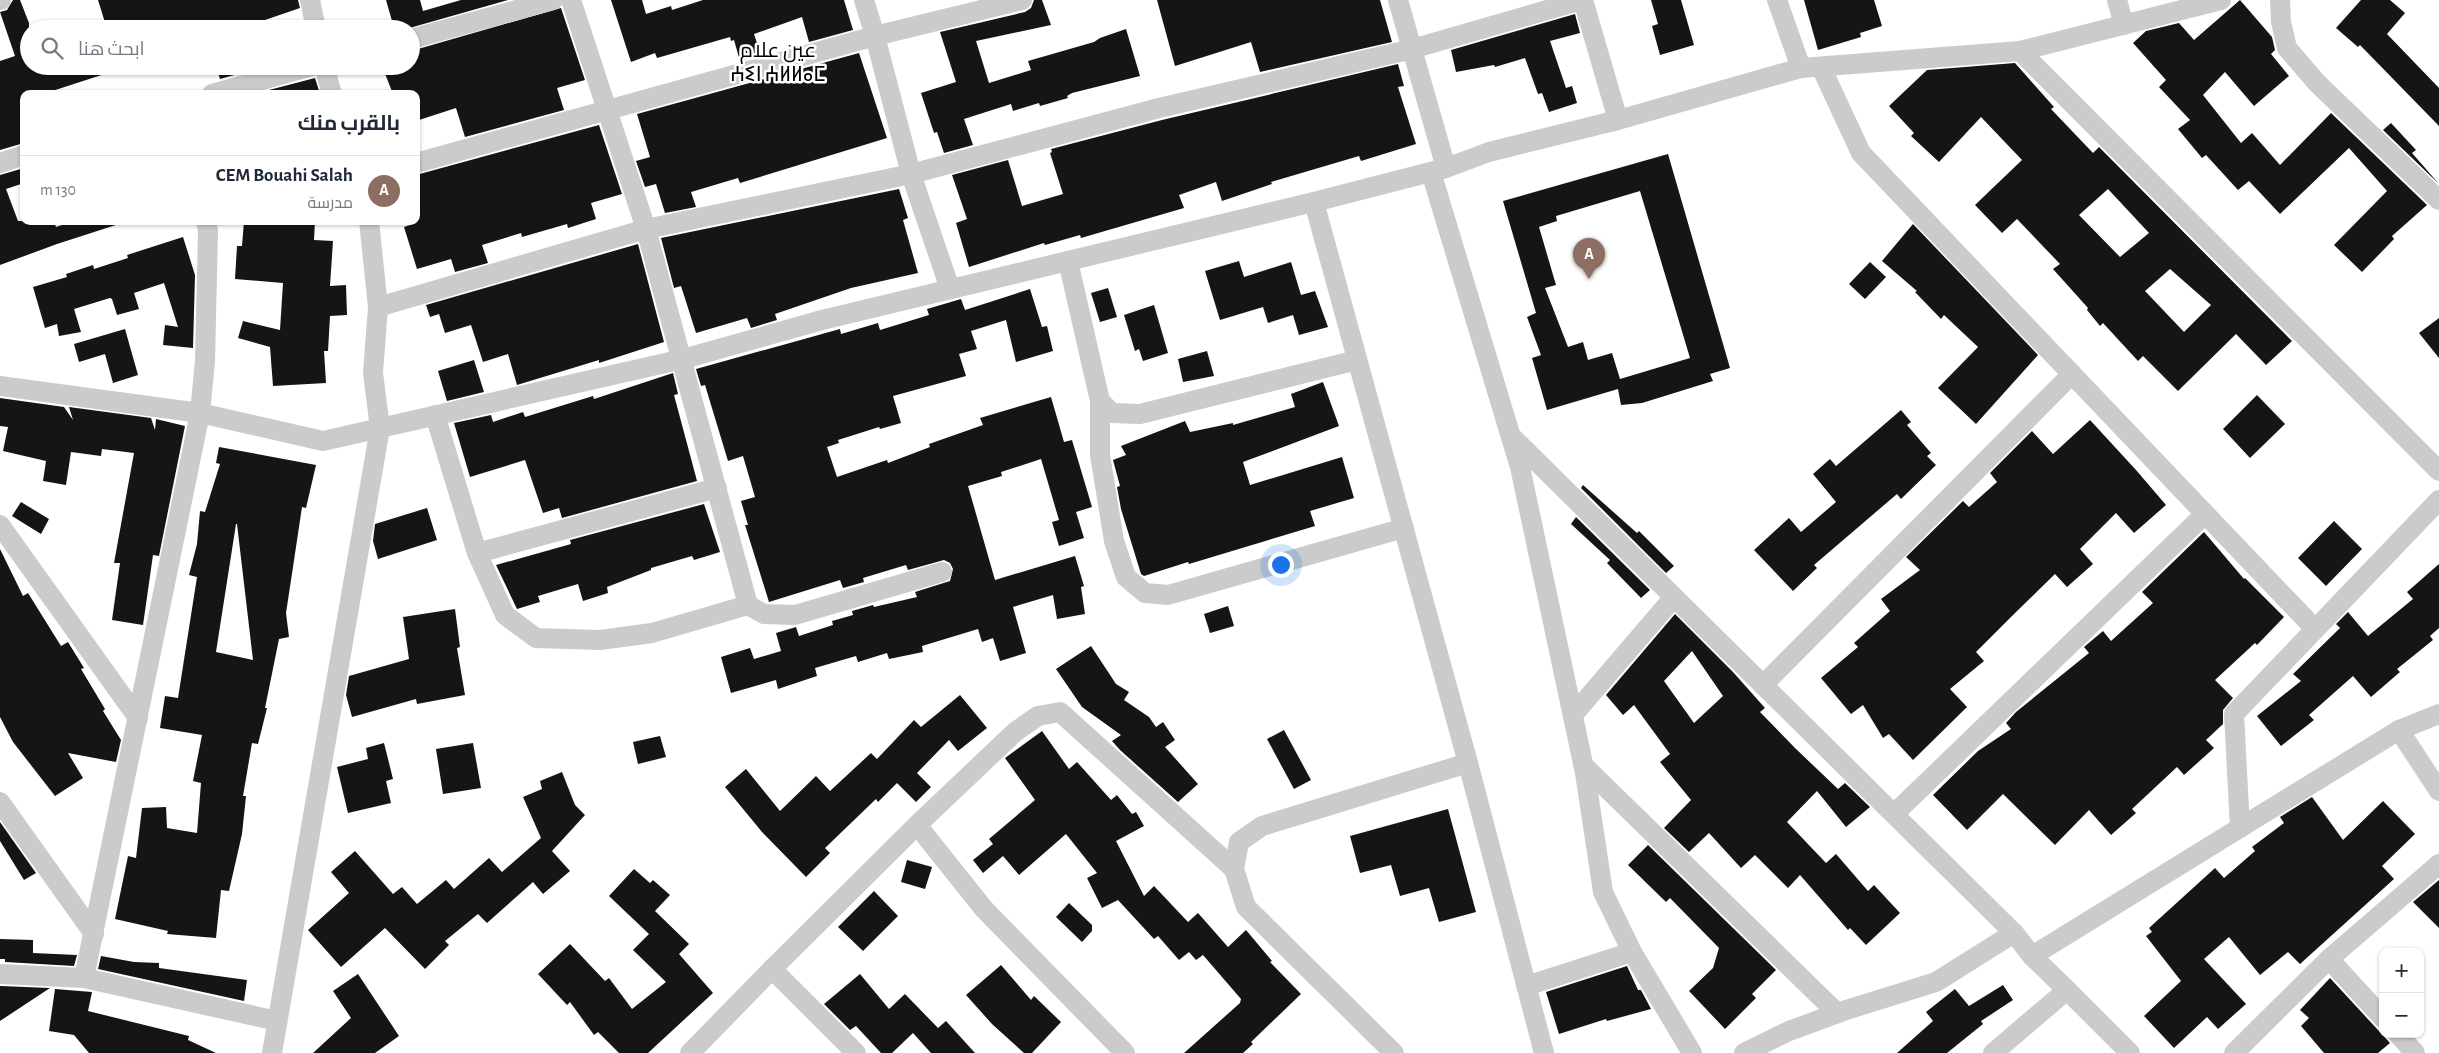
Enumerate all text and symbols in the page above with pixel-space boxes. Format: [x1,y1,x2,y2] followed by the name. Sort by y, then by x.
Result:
[20,20,420,75] search box
[38,34,66,62] icon: search
[78,40,145,59] text: ابحث هنا
[731,40,825,85] district label: عين علام ⵄⵉⵏ ⵄⵍⵍⴰⵎ
[298,113,400,134] text: بالقرب منك
[216,166,353,185] text: CEM Bouahi Salah
[40,182,76,198] text: 130 m
[379,182,389,198] text: A
[307,195,353,211] text: مدرسة
[1573,238,1605,279] pin: A
[1268,552,1294,578] your location
[2379,948,2424,1038] map controls
[2379,948,2424,993] button: +
[2379,993,2424,1038] button: −

